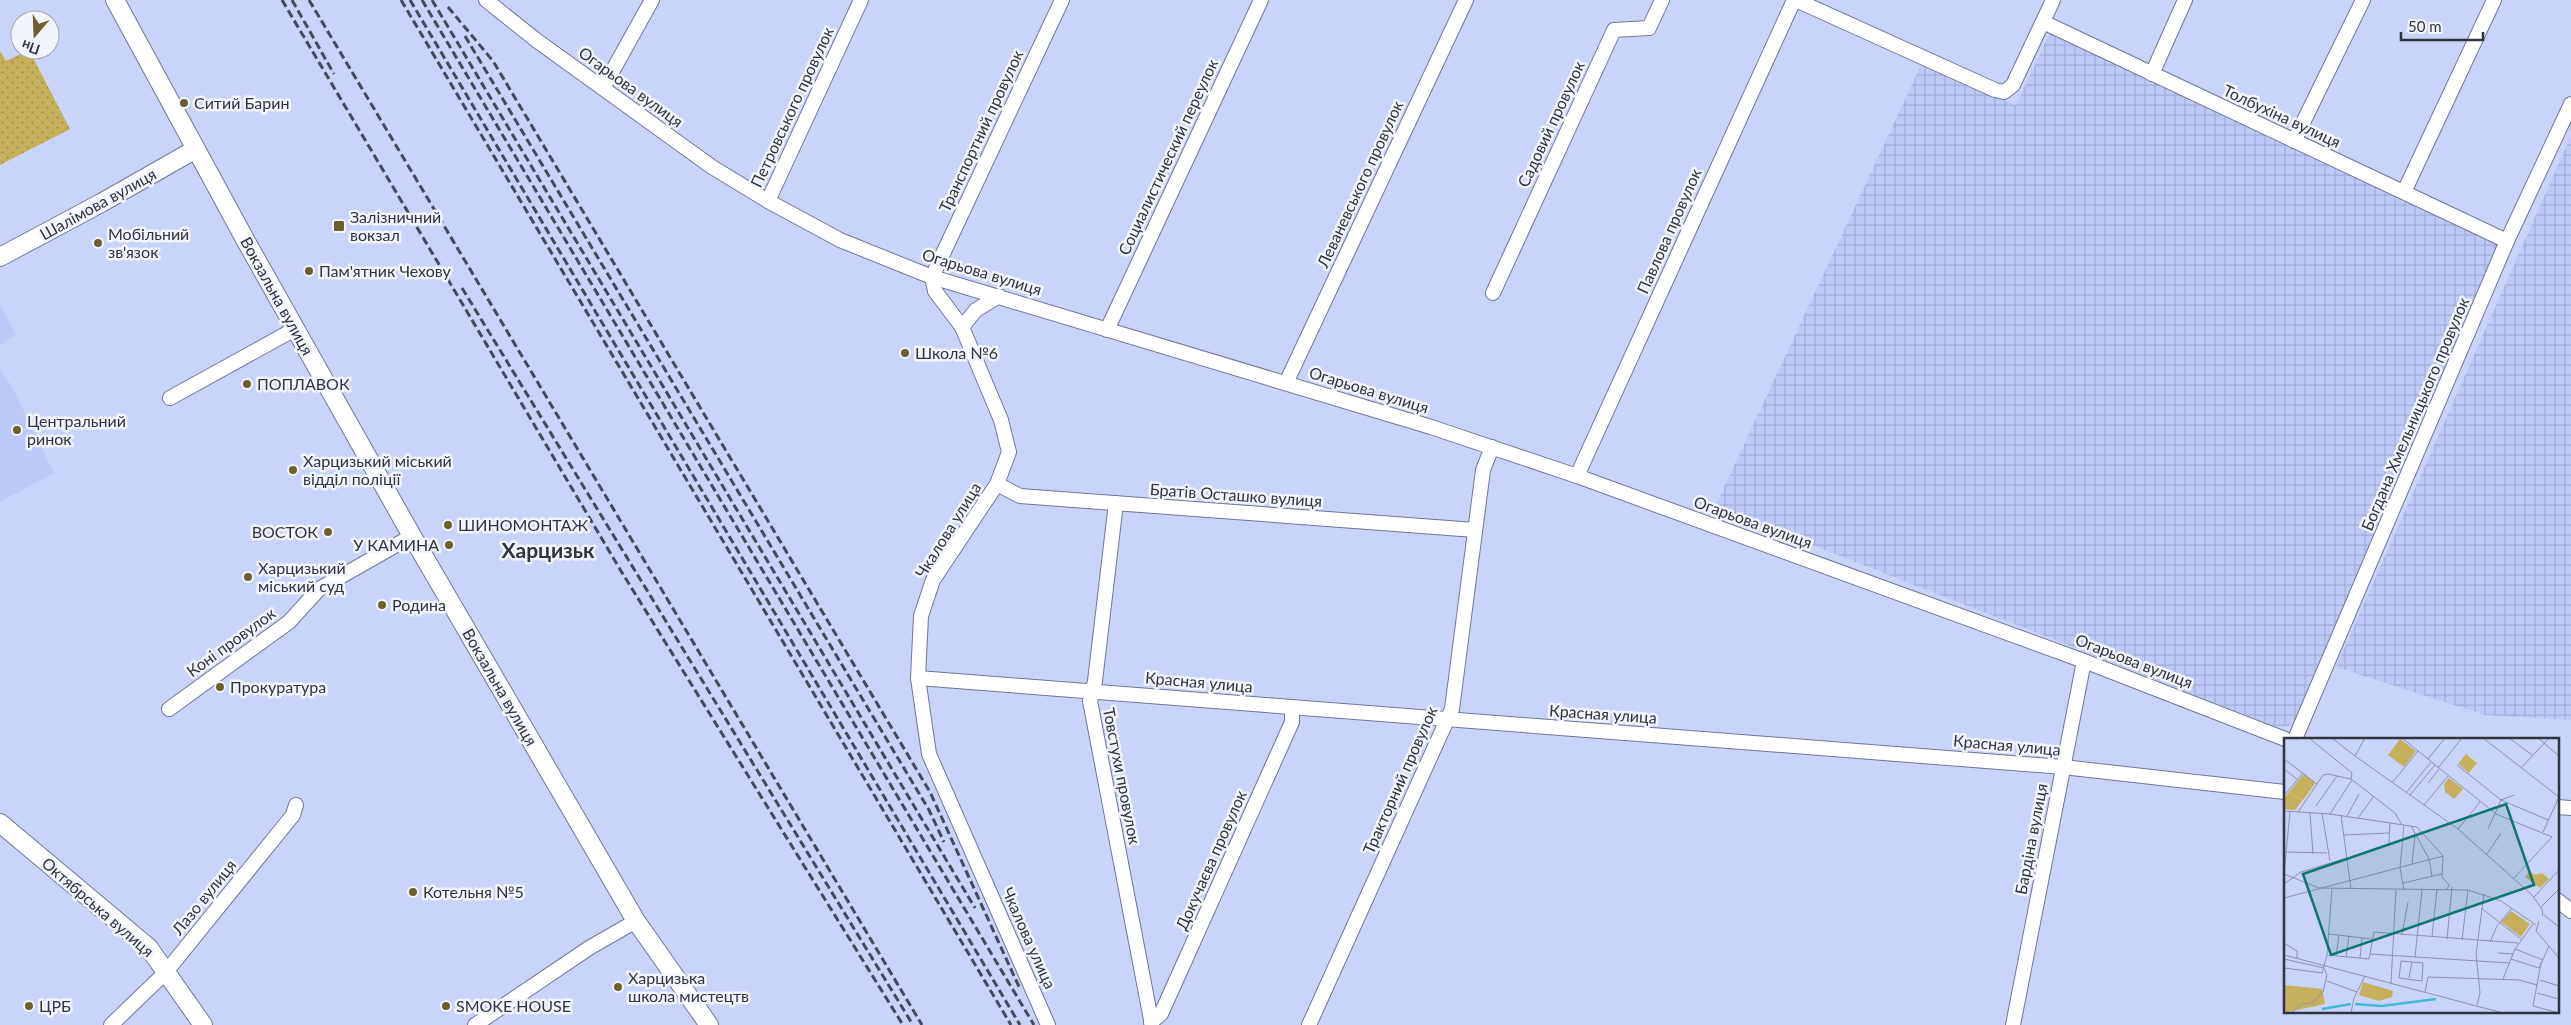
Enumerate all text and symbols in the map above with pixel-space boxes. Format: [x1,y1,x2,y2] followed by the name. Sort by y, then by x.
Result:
[10,10,60,60] north arrow
[2401,10,2484,42] scale bar
[2408,17,2442,35] text: 50 m
[746,23,837,190] street label: Петровського провулок
[19,37,42,59] text: Пн
[575,42,687,131] street label: Огарьова вулиця
[935,46,1027,215] street label: Транспортний провулок
[1114,55,1222,258] street label: Социалистический переулок
[1513,57,1588,190] street label: Садовий провулок
[2221,80,2344,151] street label: Толбухіна вулиця
[194,93,289,112] place label: Ситий Барин
[178,97,190,109] marker: Ситий Барин
[1312,97,1407,271] street label: Леваневського провулок
[36,164,159,243] street label: Шалімова вулиця
[1632,165,1705,296] street label: Павлова провулок
[350,207,441,244] place label: Залізничний вокзал
[332,219,346,233] marker: Залізничний вокзал
[108,224,189,261] place label: Мобільний зв'язок
[237,233,318,358] street label: Вокзальна вулиця
[92,237,104,249] marker: Мобільний зв'язок
[920,244,1044,299] street label: Огарьова вулиця
[319,261,452,280] place label: Пам'ятник Чехову
[303,265,315,277] marker: Пам'ятник Чехову
[2357,294,2473,533] street label: Богдана Хмельницького провулок
[915,343,998,362] place label: Школа №6
[899,347,911,359] marker: Школа №6
[1307,362,1431,417] street label: Огарьова вулиця
[257,374,350,393] place label: ПОПЛАВОК
[241,378,253,390] marker: ПОПЛАВОК
[27,411,126,448] place label: Центральний ринок
[11,424,23,436] marker: Центральний ринок
[303,451,452,488] place label: Харцизький міський відділ поліції
[287,464,299,476] marker: Харцизький міський відділ поліції
[911,479,984,581] street label: Чкалова улица
[1149,479,1323,510] street label: Братів Осташко вулиця
[1692,491,1815,552] street label: Огарьова вулиця
[458,515,588,534] place label: ШИНОМОНТАЖ
[442,519,454,531] marker: ШИНОМОНТАЖ
[252,522,318,541] place label: ВОСТОК
[322,526,334,538] marker: ВОСТОК
[353,535,439,554] place label: У КАМИНА
[502,537,595,562] district label: Харцизьк
[443,539,455,551] marker: У КАМИНА
[258,558,346,595] place label: Харцизький міський суд
[242,571,254,583] marker: Харцизький міський суд
[392,595,446,614] place label: Родина
[376,599,388,611] marker: Родина
[183,603,279,680] street label: Коні провулок
[459,625,542,749] street label: Вокзальна вулиця
[2073,629,2196,692] street label: Огарьова вулиця
[1145,667,1254,696] street label: Красная улица
[230,677,326,696] place label: Прокуратура
[214,681,226,693] marker: Прокуратура
[1549,700,1657,727] street label: Красная улица
[1358,703,1441,856] street label: Тракторний провулок
[1100,706,1145,847] street label: Товстухи провулок
[1953,730,2062,759] street label: Красная улица
[2284,738,2558,1012] inset map
[2010,782,2051,896] street label: Бардіна вулиця
[1171,786,1250,932] street label: Докучаєва провулок
[39,853,158,960] street label: Октябрська вулиця
[167,855,240,939] street label: Лазо вулиця
[423,882,524,901] place label: Котельня №5
[999,884,1060,991] street label: Чкалова улица
[407,886,419,898] marker: Котельня №5
[628,968,749,1005] place label: Харцизька школа мистецтв
[612,981,624,993] marker: Харцизька школа мистецтв
[39,996,71,1015] place label: ЦРБ
[456,996,571,1015] place label: SMOKE HOUSE
[23,1000,35,1012] marker: ЦРБ
[440,1000,452,1012] marker: SMOKE HOUSE

